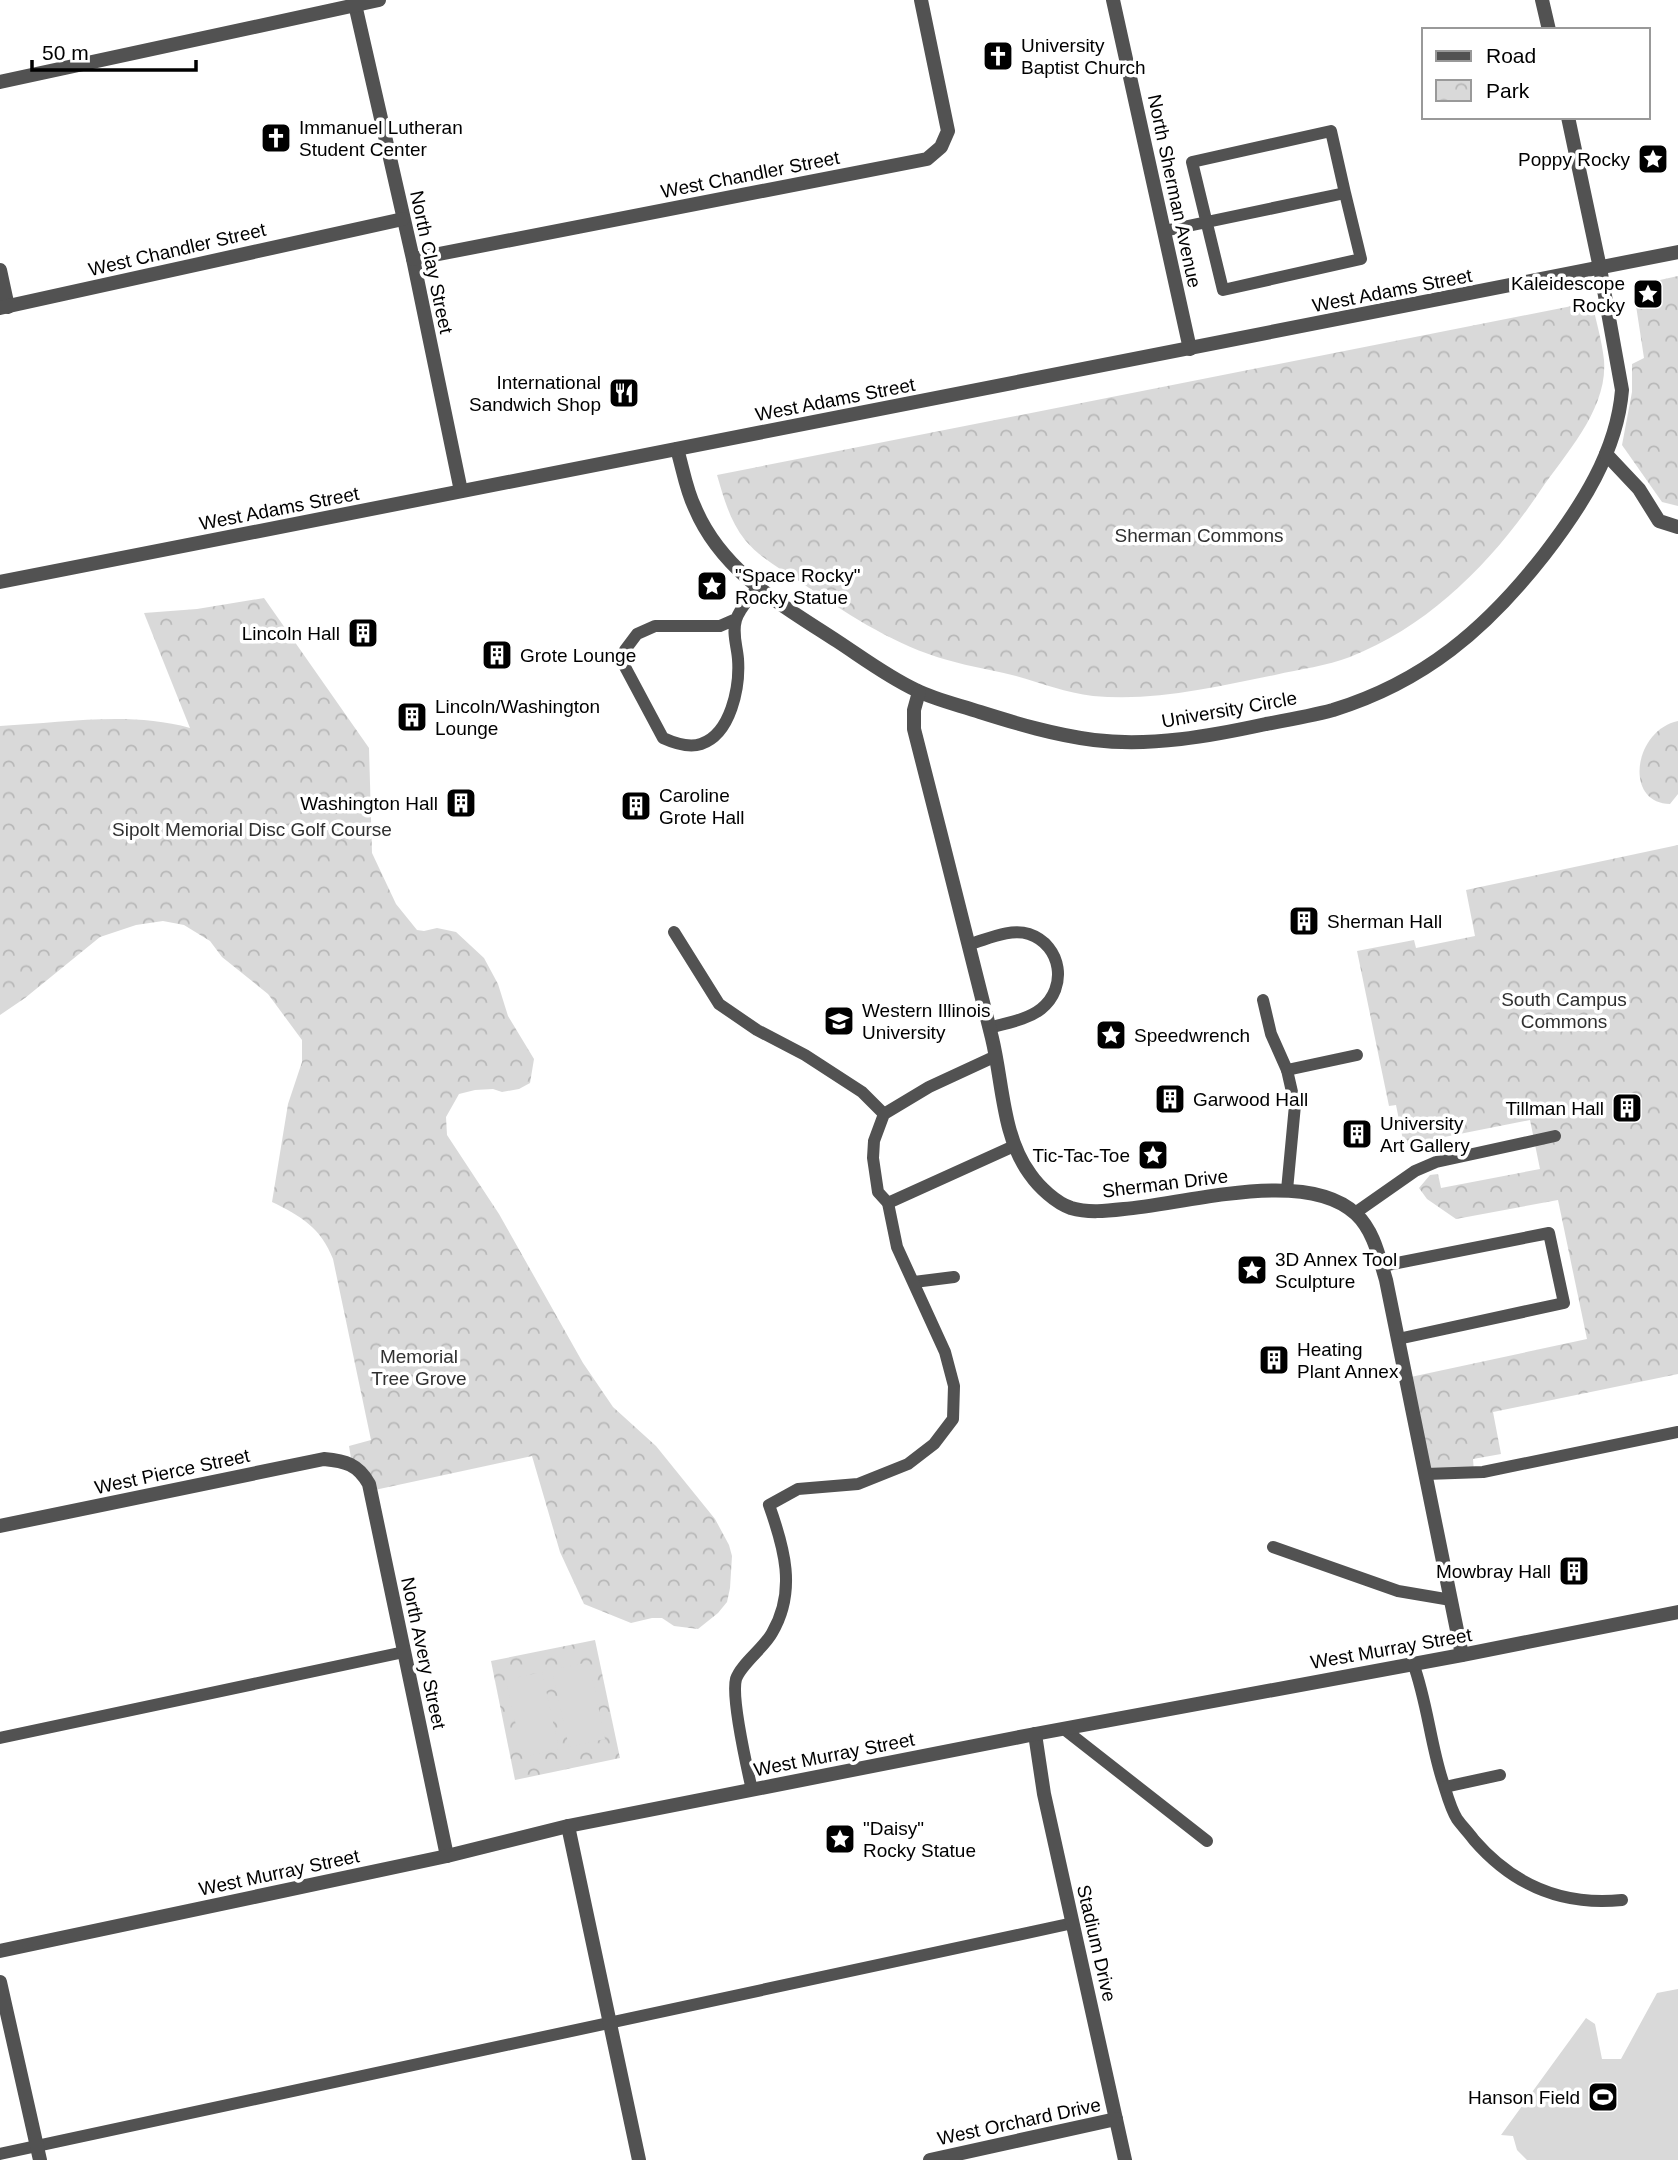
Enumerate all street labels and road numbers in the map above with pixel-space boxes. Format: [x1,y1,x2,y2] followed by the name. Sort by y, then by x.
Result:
[1144,92,1205,290] street label: North Sherman Avenue
[659,147,842,202] street label: West Chandler Street
[406,189,457,336] street label: North Clay Street
[86,219,268,280] street label: West Chandler Street
[1310,265,1474,316] street label: West Adams Street
[753,374,917,425] street label: West Adams Street
[197,483,361,534] street label: West Adams Street
[1160,687,1298,732] street label: University Circle
[1101,1165,1229,1202] street label: Sherman Drive
[93,1445,252,1498] street label: West Pierce Street
[397,1575,450,1732] street label: North Avery Street
[1309,1624,1474,1673] street label: West Murray Street
[752,1728,917,1780] street label: West Murray Street
[197,1845,362,1900] street label: West Murray Street
[1073,1883,1120,2004] street label: Stadium Drive
[936,2094,1103,2149] street label: West Orchard Drive

